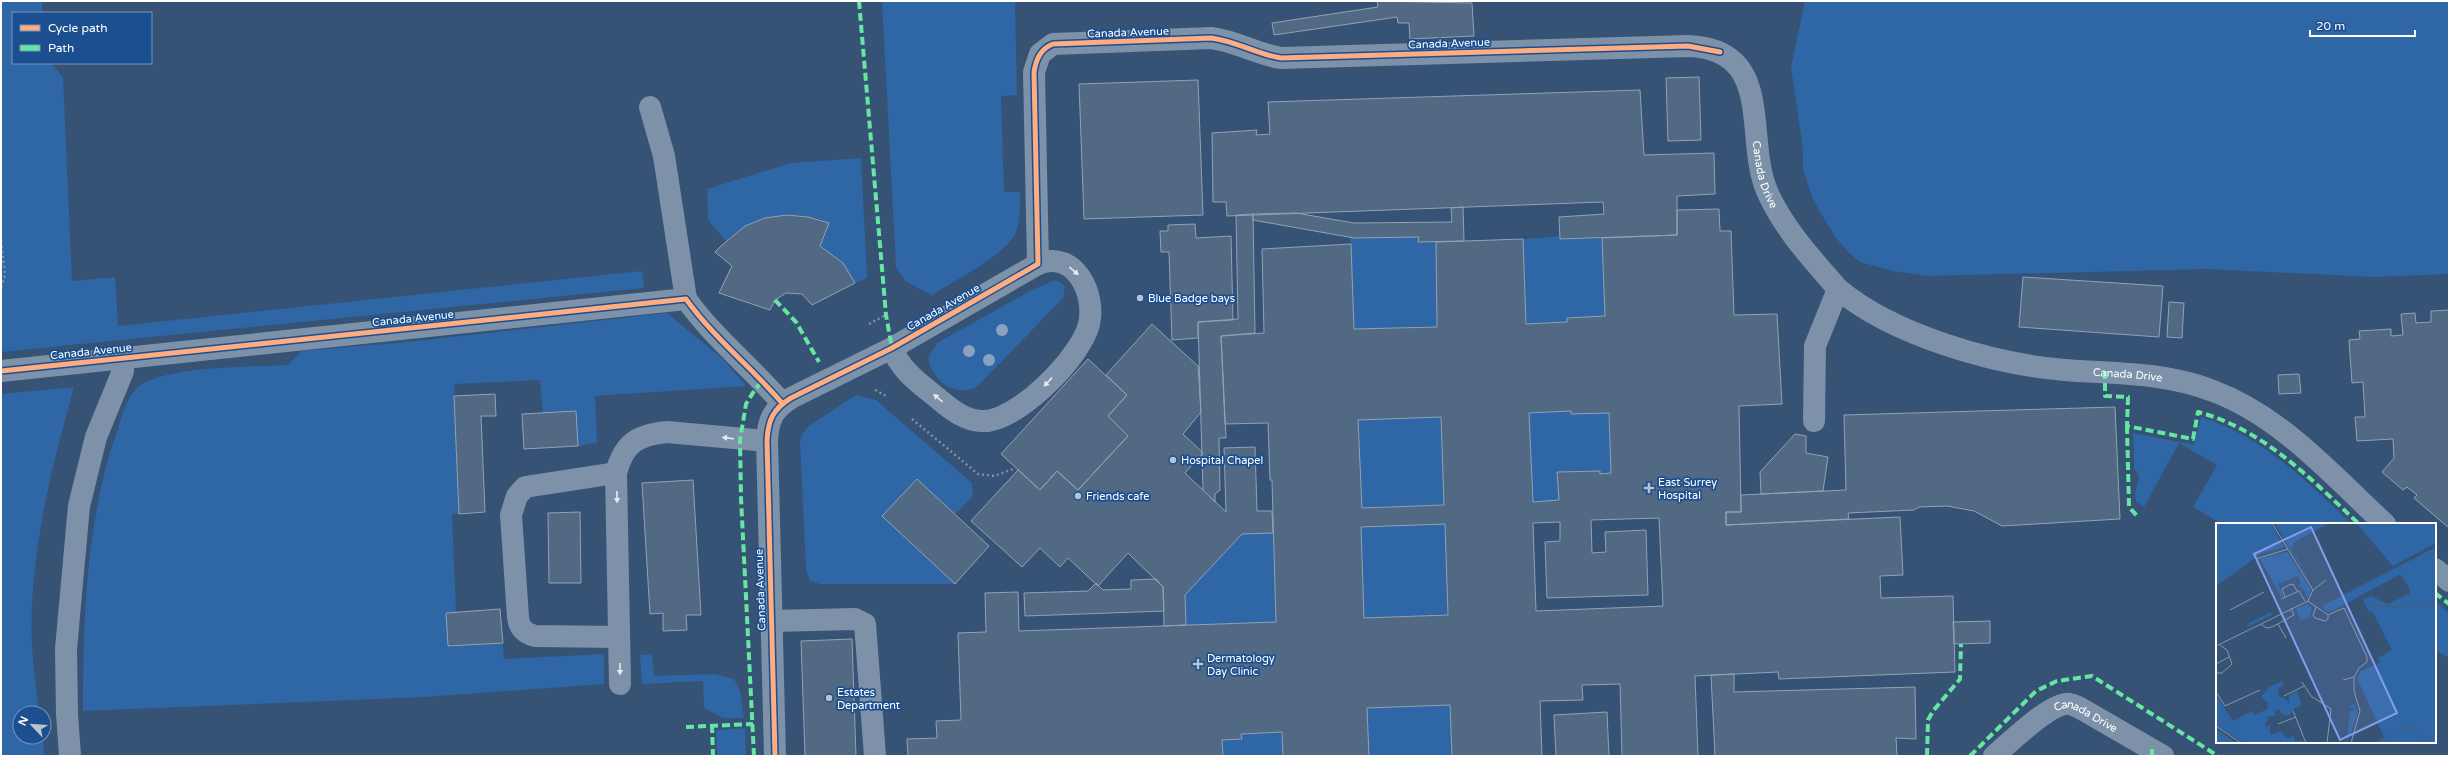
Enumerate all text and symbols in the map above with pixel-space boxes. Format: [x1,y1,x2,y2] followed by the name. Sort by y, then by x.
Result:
[12,12,152,64] legend
[2310,12,2415,38] scale bar
[2316,19,2345,33] text: 20 m
[48,21,107,35] text: Cycle path
[1087,25,1169,40] street label: Canada Avenue
[1408,36,1490,51] street label: Canada Avenue
[48,41,74,55] text: Path
[1750,140,1780,211] street label: Canada Drive
[1069,266,1080,275] one-way arrow
[904,281,982,334] street label: Canada Avenue
[1148,292,1235,305] place label: Blue Badge bays
[1135,293,1145,303] marker: Blue Badge bays
[372,308,455,329] street label: Canada Avenue
[50,341,133,362] street label: Canada Avenue
[2093,366,2163,385] street label: Canada Drive
[1043,377,1053,387] one-way arrow
[933,394,944,403] one-way arrow
[722,435,735,441] one-way arrow
[1181,454,1263,467] place label: Hospital Chapel
[1168,455,1178,465] marker: Hospital Chapel
[1658,476,1717,502] place label: East Surrey Hospital
[1643,482,1655,494] marker: East Surrey Hospital
[1086,490,1149,503] place label: Friends cafe
[614,491,620,504] one-way arrow
[1073,491,1083,501] marker: Friends cafe
[2216,523,2436,743] inset map
[753,549,768,631] street label: Canada Avenue
[1207,652,1275,678] place label: Dermatology Day Clinic
[1192,658,1204,670] marker: Dermatology Day Clinic
[617,663,623,676] one-way arrow
[837,686,900,712] place label: Estates Department
[824,693,834,703] marker: Estates Department
[2052,698,2120,735] street label: Canada Drive
[12,705,52,745] north arrow
[16,714,31,728] text: N

